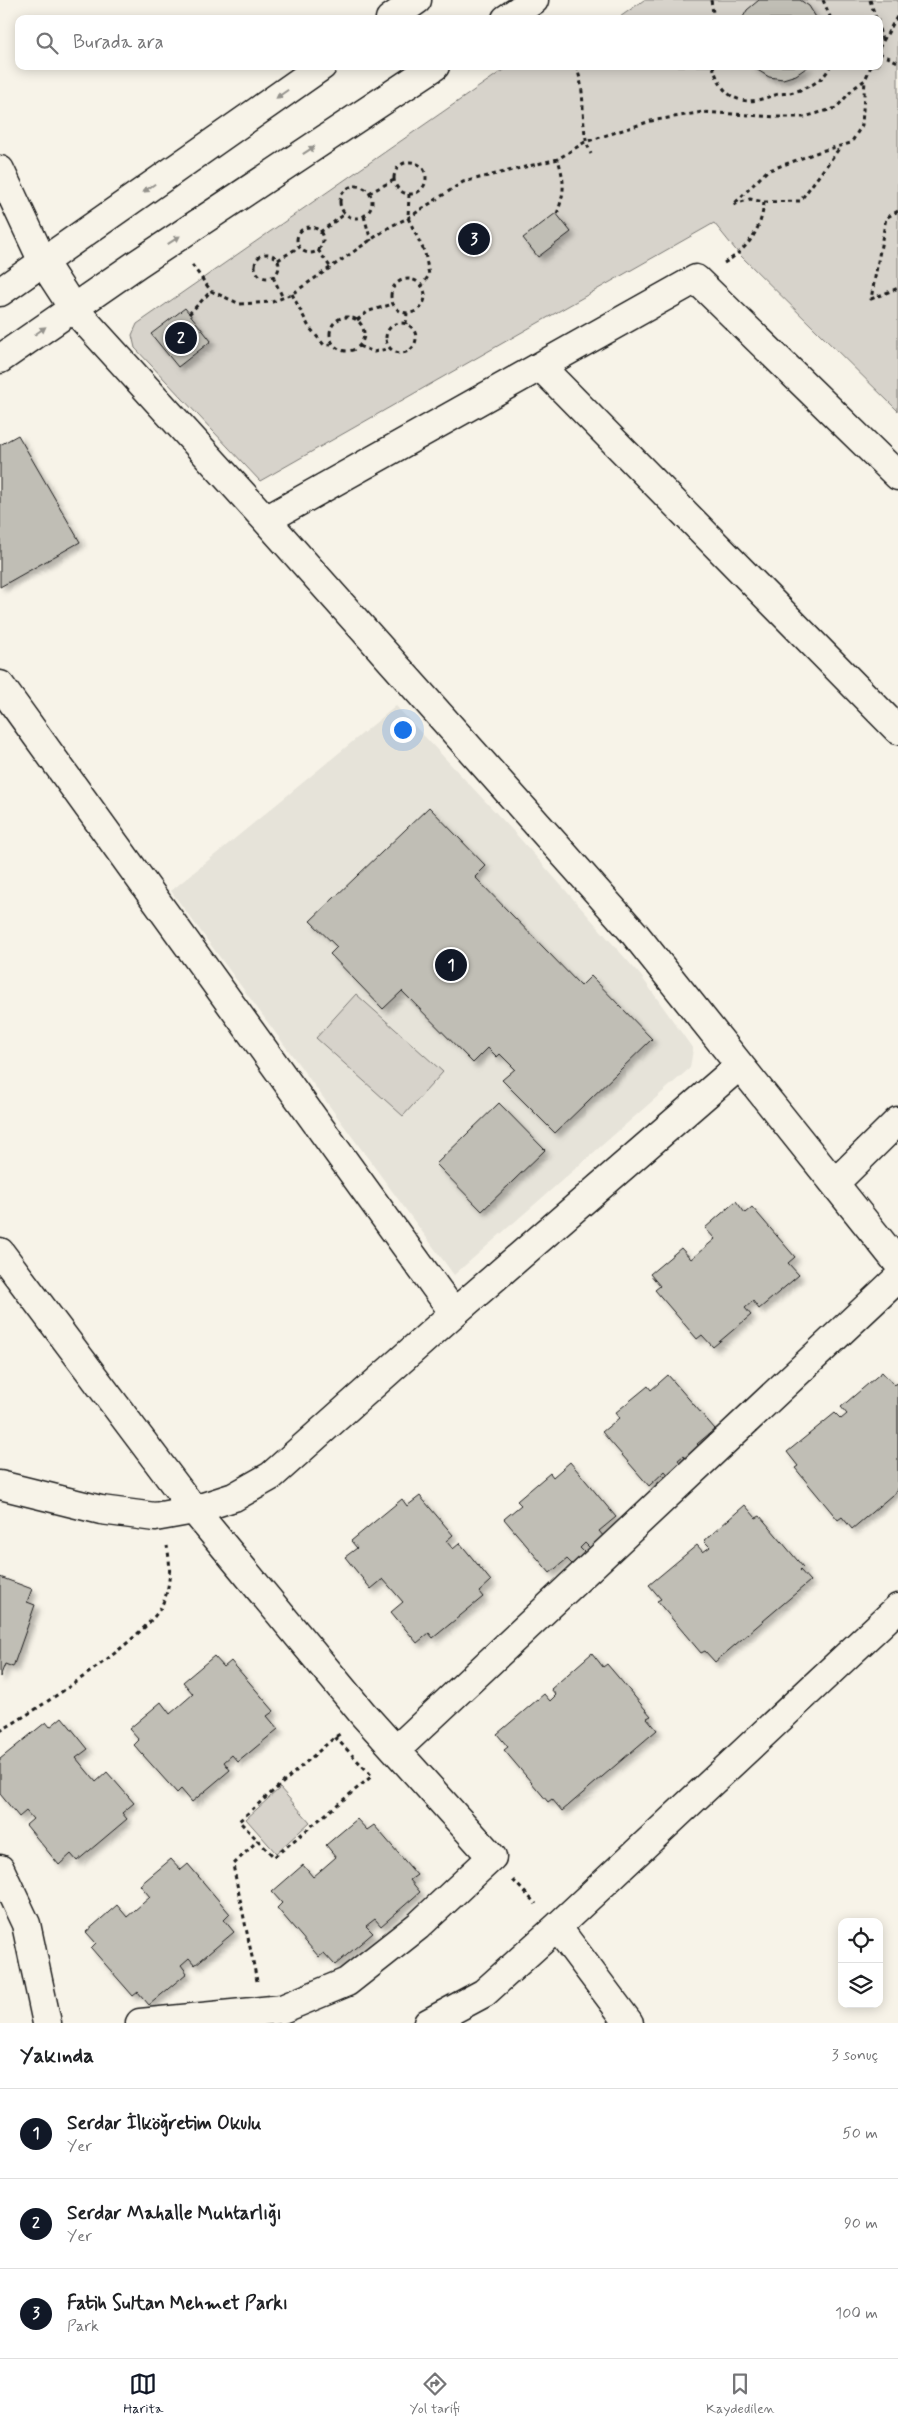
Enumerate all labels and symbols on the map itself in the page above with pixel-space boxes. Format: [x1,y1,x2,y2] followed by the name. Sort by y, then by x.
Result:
[276,89,289,99] one-way arrow
[303,145,316,154] one-way arrow
[143,183,156,193] one-way arrow
[458,220,490,258] pin: 3
[167,235,181,244] one-way arrow
[165,319,197,357] pin: 2
[33,326,47,336] one-way arrow
[390,717,416,743] your location
[435,946,467,984] pin: 1

